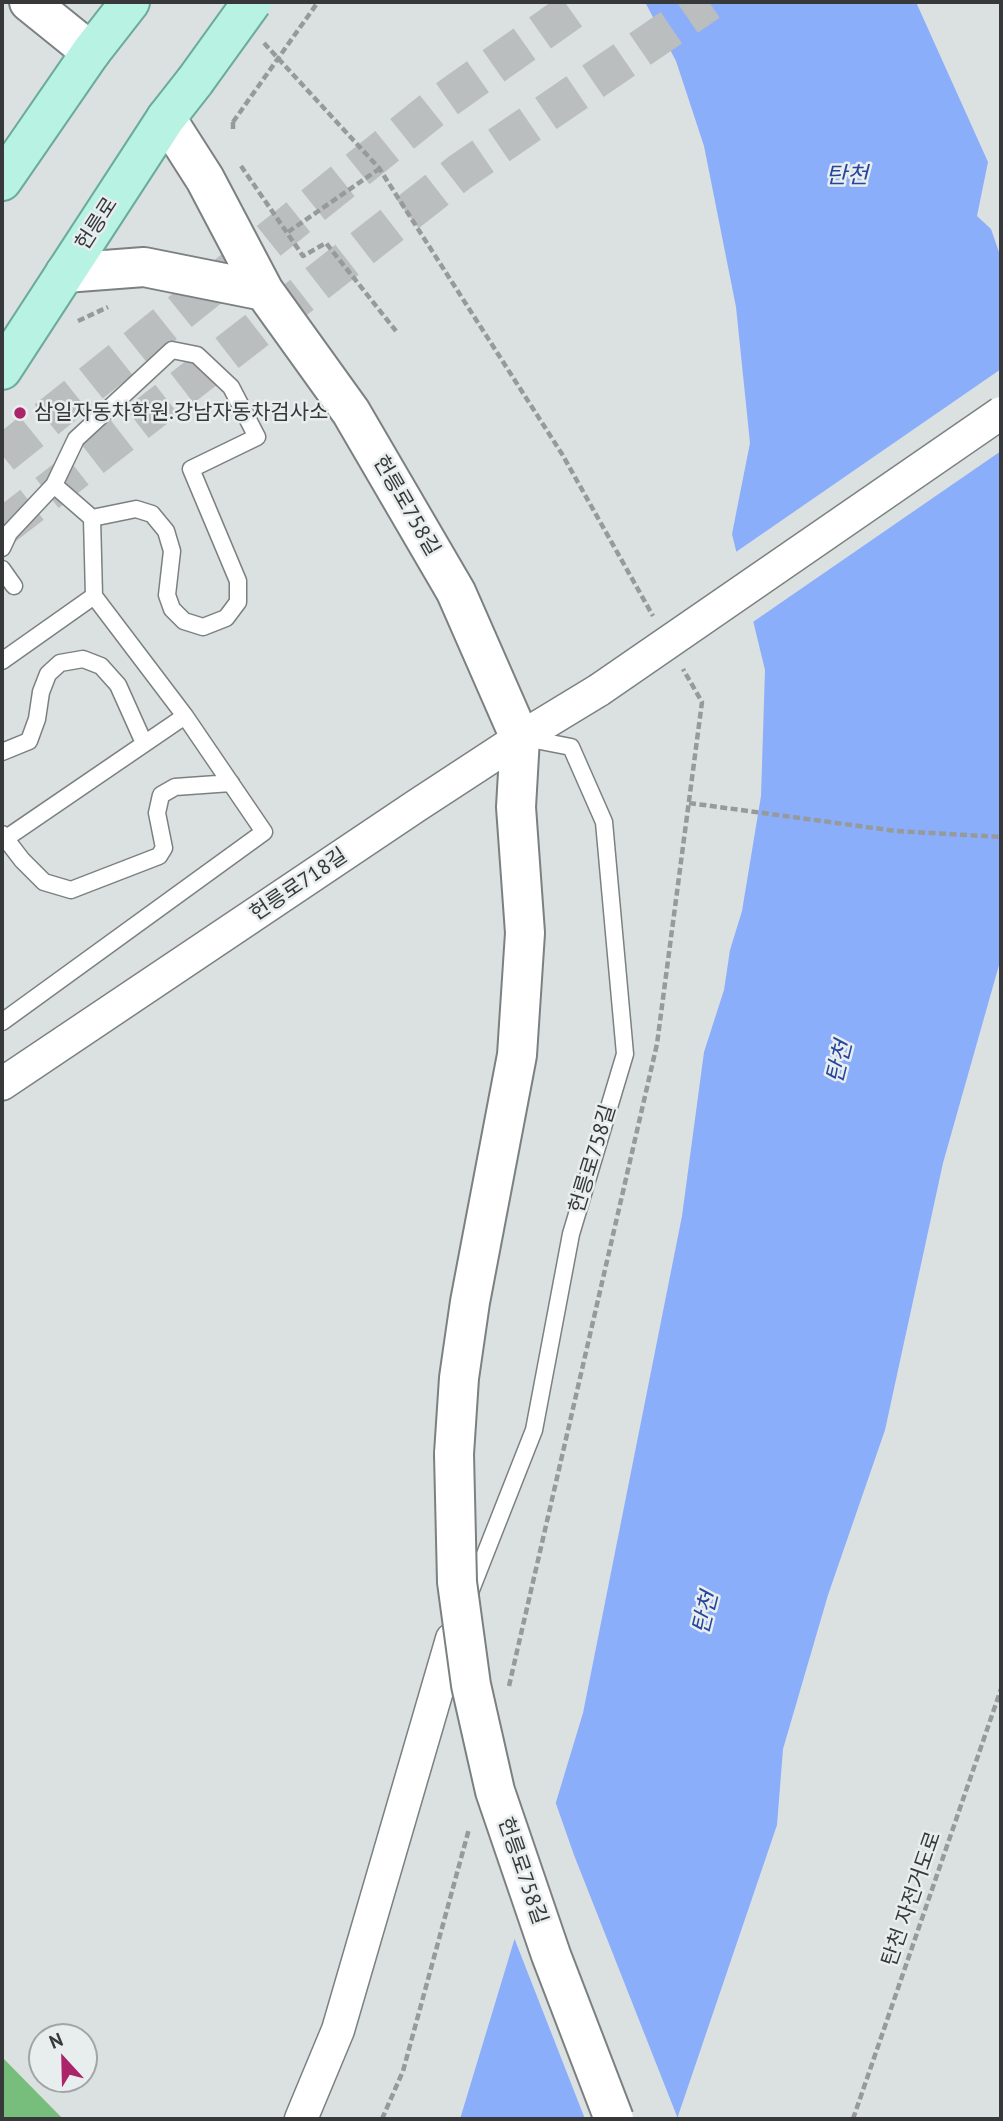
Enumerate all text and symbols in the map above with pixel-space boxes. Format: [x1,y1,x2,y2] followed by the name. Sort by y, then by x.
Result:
[826,162,868,190] water label: 탄천
[71,193,123,255] street label: 헌릉로
[34,400,328,426] place label: 삼일자동차학원.강남자동차검사소
[12,405,28,421] marker: 삼일자동차학원.강남자동차검사소
[367,451,445,561] street label: 헌릉로758길
[246,843,352,927] street label: 헌릉로718길
[821,1038,859,1086] water label: 탄천
[565,1102,621,1216] street label: 헌릉로758길
[687,1589,725,1637] water label: 탄천
[492,1814,552,1928] street label: 헌릉로758길
[877,1828,947,1970] street label: 탄천 자전거도로
[28,2023,98,2093] north arrow
[46,2027,66,2054] text: N

